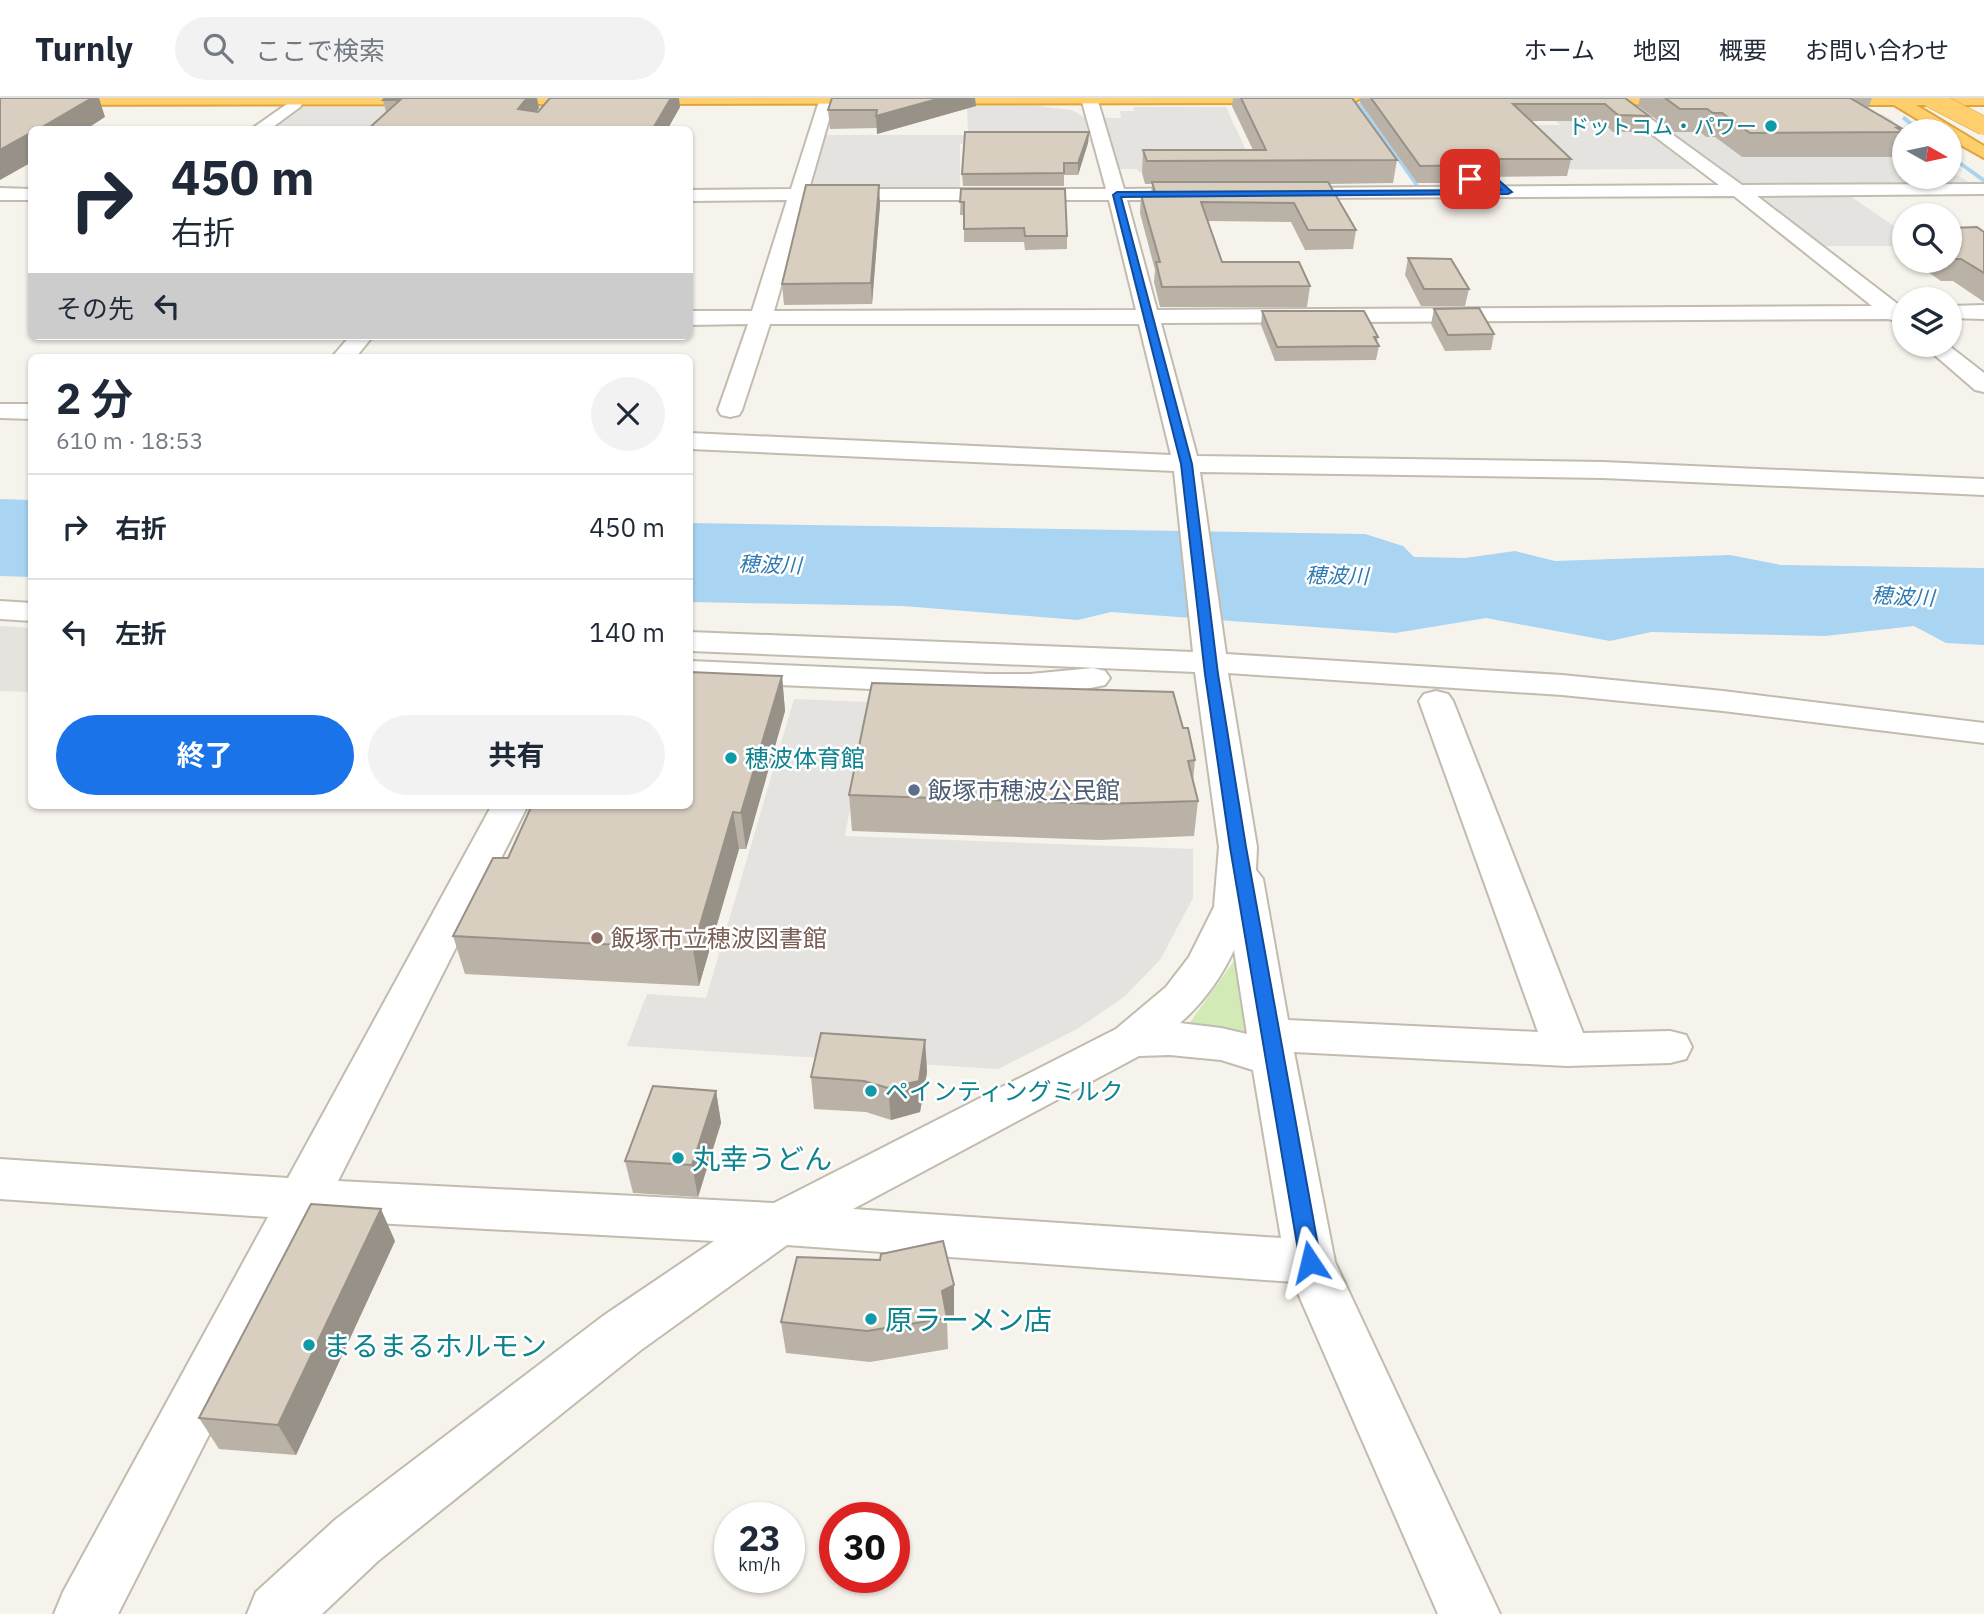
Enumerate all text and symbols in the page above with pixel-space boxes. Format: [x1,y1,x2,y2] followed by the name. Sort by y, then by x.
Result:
[175,17,665,80] search box
[35,27,133,70] text: Turnly
[199,29,237,67] icon: search
[255,33,385,67] text: ここで検索
[1524,34,1595,66] text: ホーム
[1633,34,1681,66] text: 地図
[1719,34,1767,66] text: 概要
[1805,34,1949,66] text: お問い合わせ
[1568,112,1757,140] place label: ドットコム・パワー
[1763,118,1779,134] marker: ドットコム・パワー
[1892,119,1962,189] north arrow
[1892,119,1962,357] map controls
[171,145,315,208] text: 450 m
[1440,149,1500,209] pin
[56,154,147,245] icon: right
[1451,160,1489,198] icon: arrive
[1892,203,1962,273] button: search
[171,211,235,253] text: 右折
[148,287,186,325] icon: left
[1892,287,1962,357] button: layers
[56,291,134,325] text: その先
[56,371,133,426] text: 2 分
[591,377,665,451] button: close
[56,425,203,455] text: 610 m · 18:53
[56,508,94,546] icon: right
[589,510,665,544] text: 450 m
[115,511,167,545] text: 右折
[738,549,804,579] water label: 穂波川
[1305,560,1371,590] water label: 穂波川
[1871,580,1937,612] water label: 穂波川
[56,613,94,651] icon: left
[589,615,665,649] text: 140 m
[115,616,167,650] text: 左折
[56,715,354,795] button: 終了
[368,715,665,795] button: 共有
[745,742,865,774] place label: 穂波体育館
[723,750,739,766] marker: 穂波体育館
[928,774,1120,806] place label: 飯塚市穂波公民館
[906,782,922,798] marker: 飯塚市穂波公民館
[611,922,827,954] place label: 飯塚市立穂波図書館
[589,930,605,946] marker: 飯塚市立穂波図書館
[885,1075,1124,1107] place label: ペインティングミルク
[863,1083,879,1099] marker: ペインティングミルク
[692,1140,832,1177] place label: 丸幸うどん
[670,1150,686,1166] marker: 丸幸うどん
[1273,1225,1347,1299] position arrow
[885,1301,1052,1338] place label: 原ラーメン店
[863,1311,879,1327] marker: 原ラーメン店
[323,1327,547,1364] place label: まるまるホルモン
[301,1337,317,1353] marker: まるまるホルモン
[819,1502,910,1593] speed limit sign: 30
[738,1515,781,1561] text: 23
[738,1553,781,1576] text: km/h

